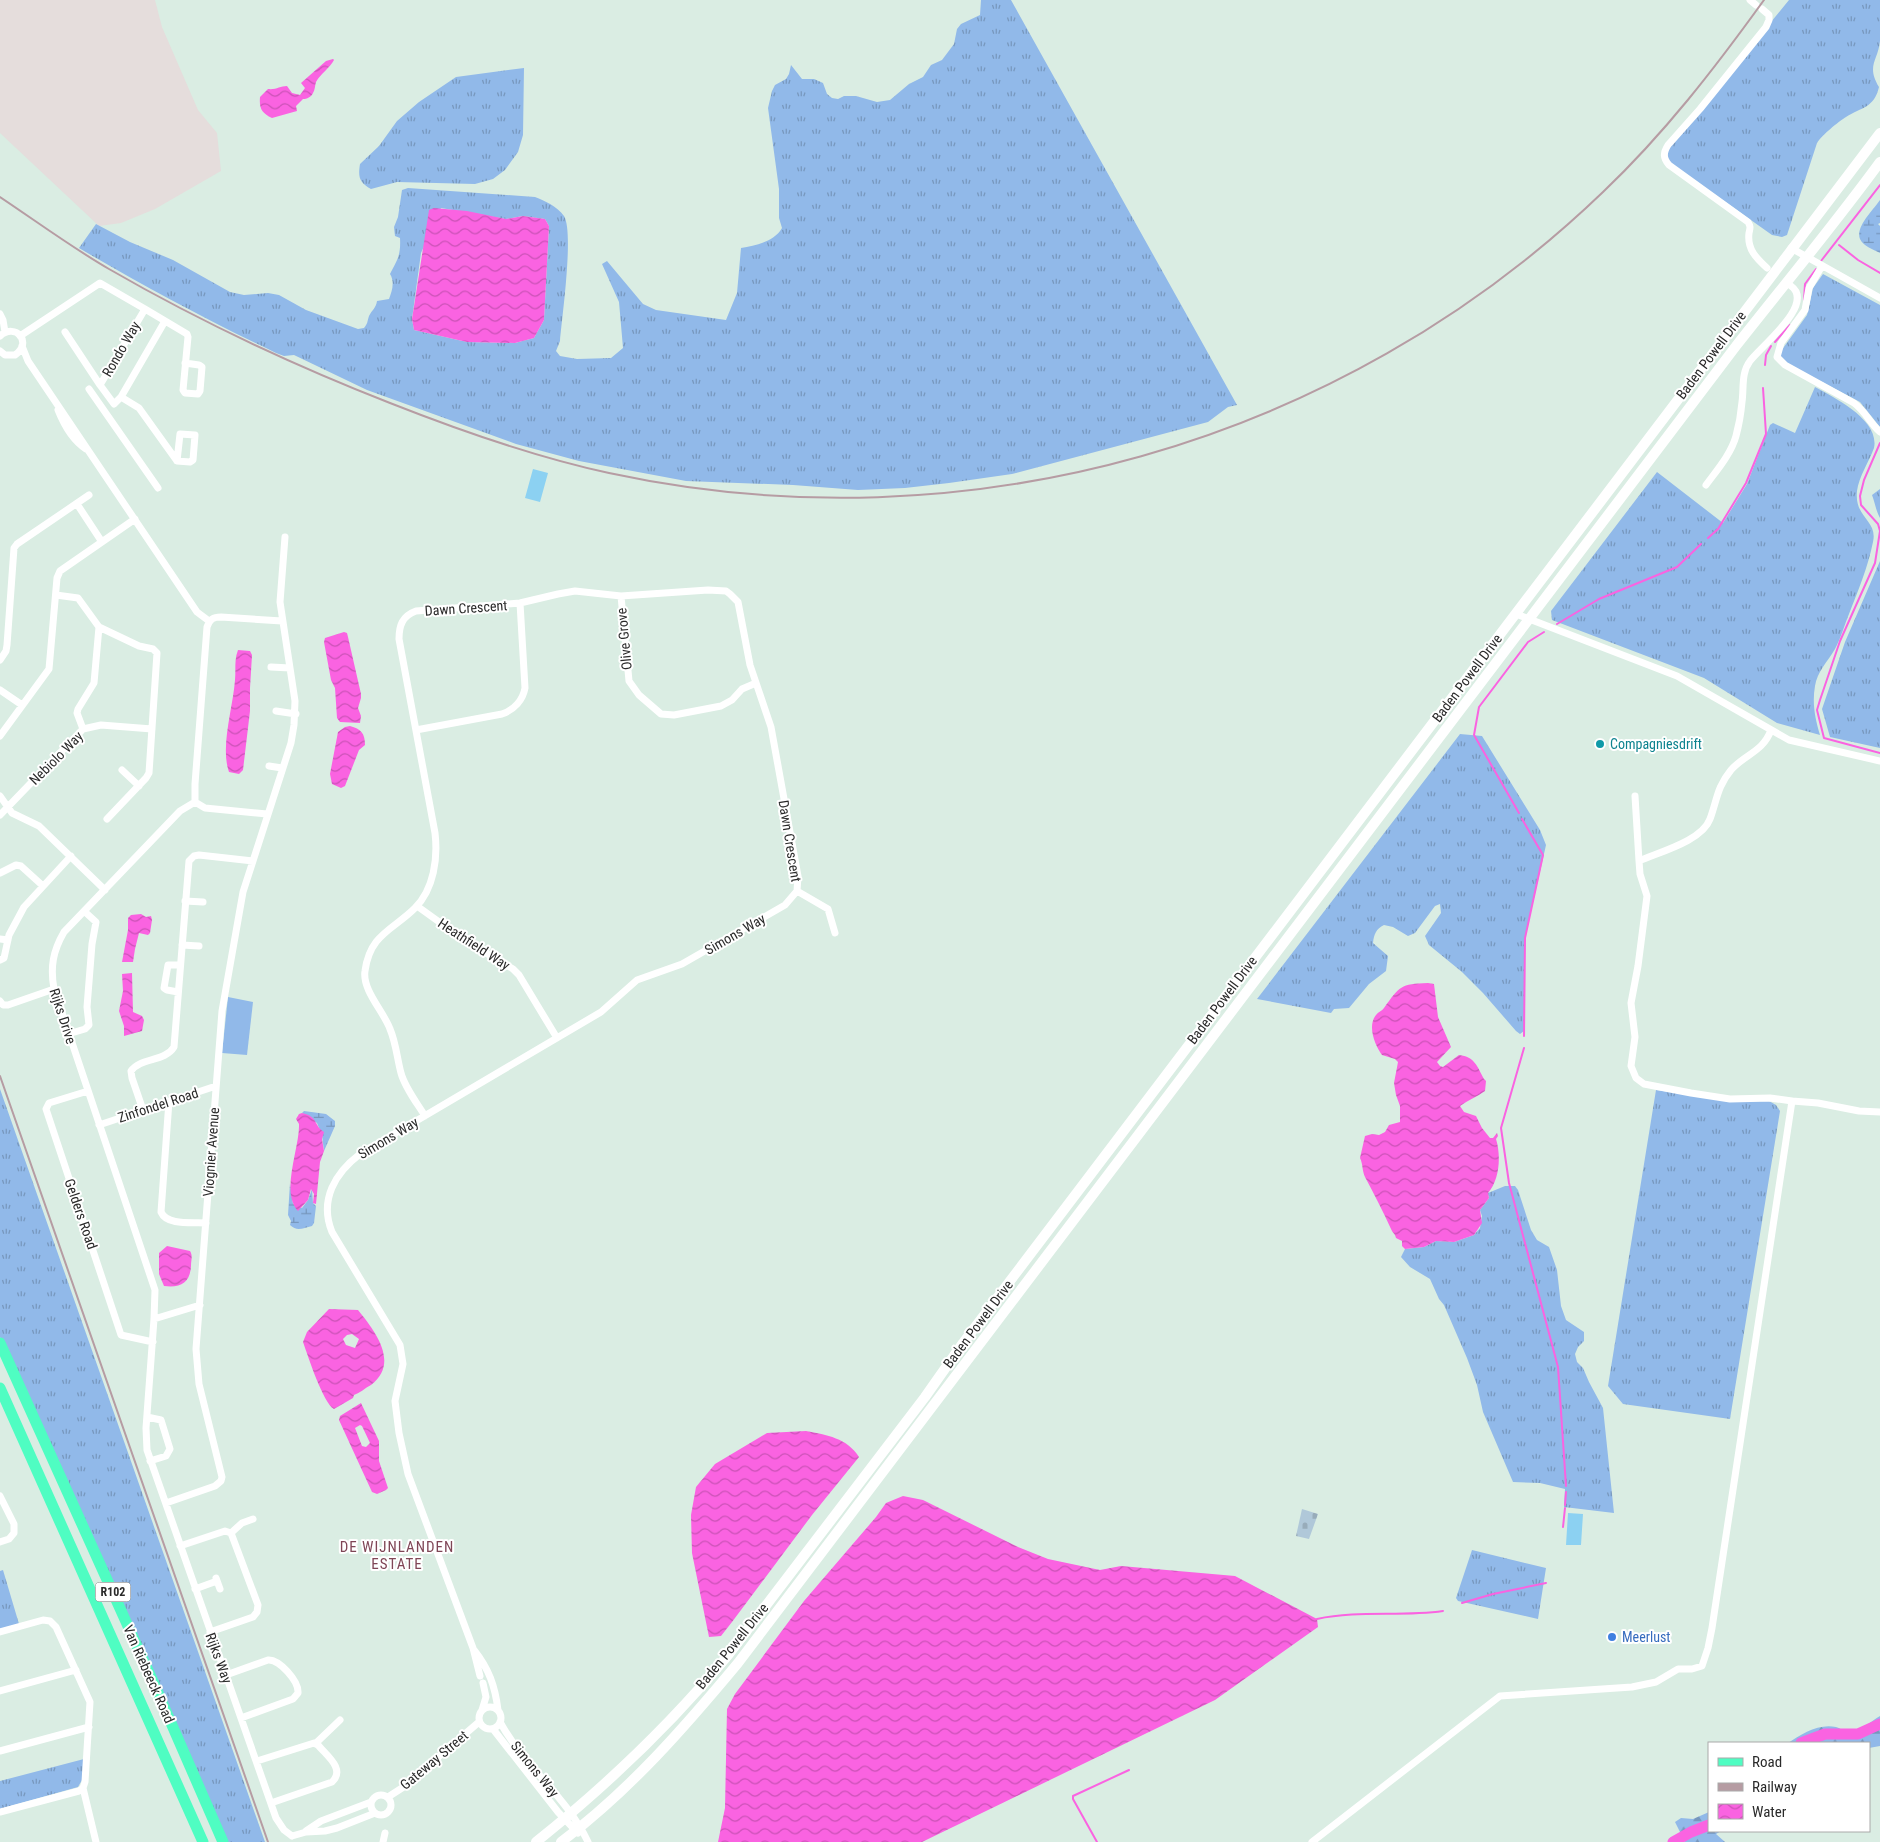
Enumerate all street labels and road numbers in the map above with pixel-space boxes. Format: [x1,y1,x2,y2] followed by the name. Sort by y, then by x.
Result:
[1673,308,1749,402] street label: Baden Powell Drive
[99,318,143,380] street label: Rondo Way
[424,597,508,619] street label: Dawn Crescent
[613,607,635,671] street label: Olive Grove
[1429,631,1505,725] street label: Baden Powell Drive
[26,728,86,788] street label: Nebiolo Way
[776,799,804,883] street label: Dawn Crescent
[702,910,768,958] street label: Simons Way
[435,915,513,973] street label: Heathfield Way
[1184,953,1260,1047] street label: Baden Powell Drive
[46,986,80,1046] street label: Rijks Drive
[116,1084,200,1126] street label: Zinfondel Road
[200,1106,222,1197] street label: Viognier Avenue
[355,1114,421,1162] street label: Simons Way
[61,1177,101,1251] street label: Gelders Road
[940,1277,1016,1371] street label: Baden Powell Drive
[96,1582,130,1601] road number: R102
[692,1600,772,1692] street label: Baden Powell Drive
[120,1623,178,1725] street label: Van Riebeeck Road
[202,1631,236,1686] street label: Rijks Way
[397,1727,471,1793] street label: Gateway Street
[508,1738,562,1800] street label: Simons Way

